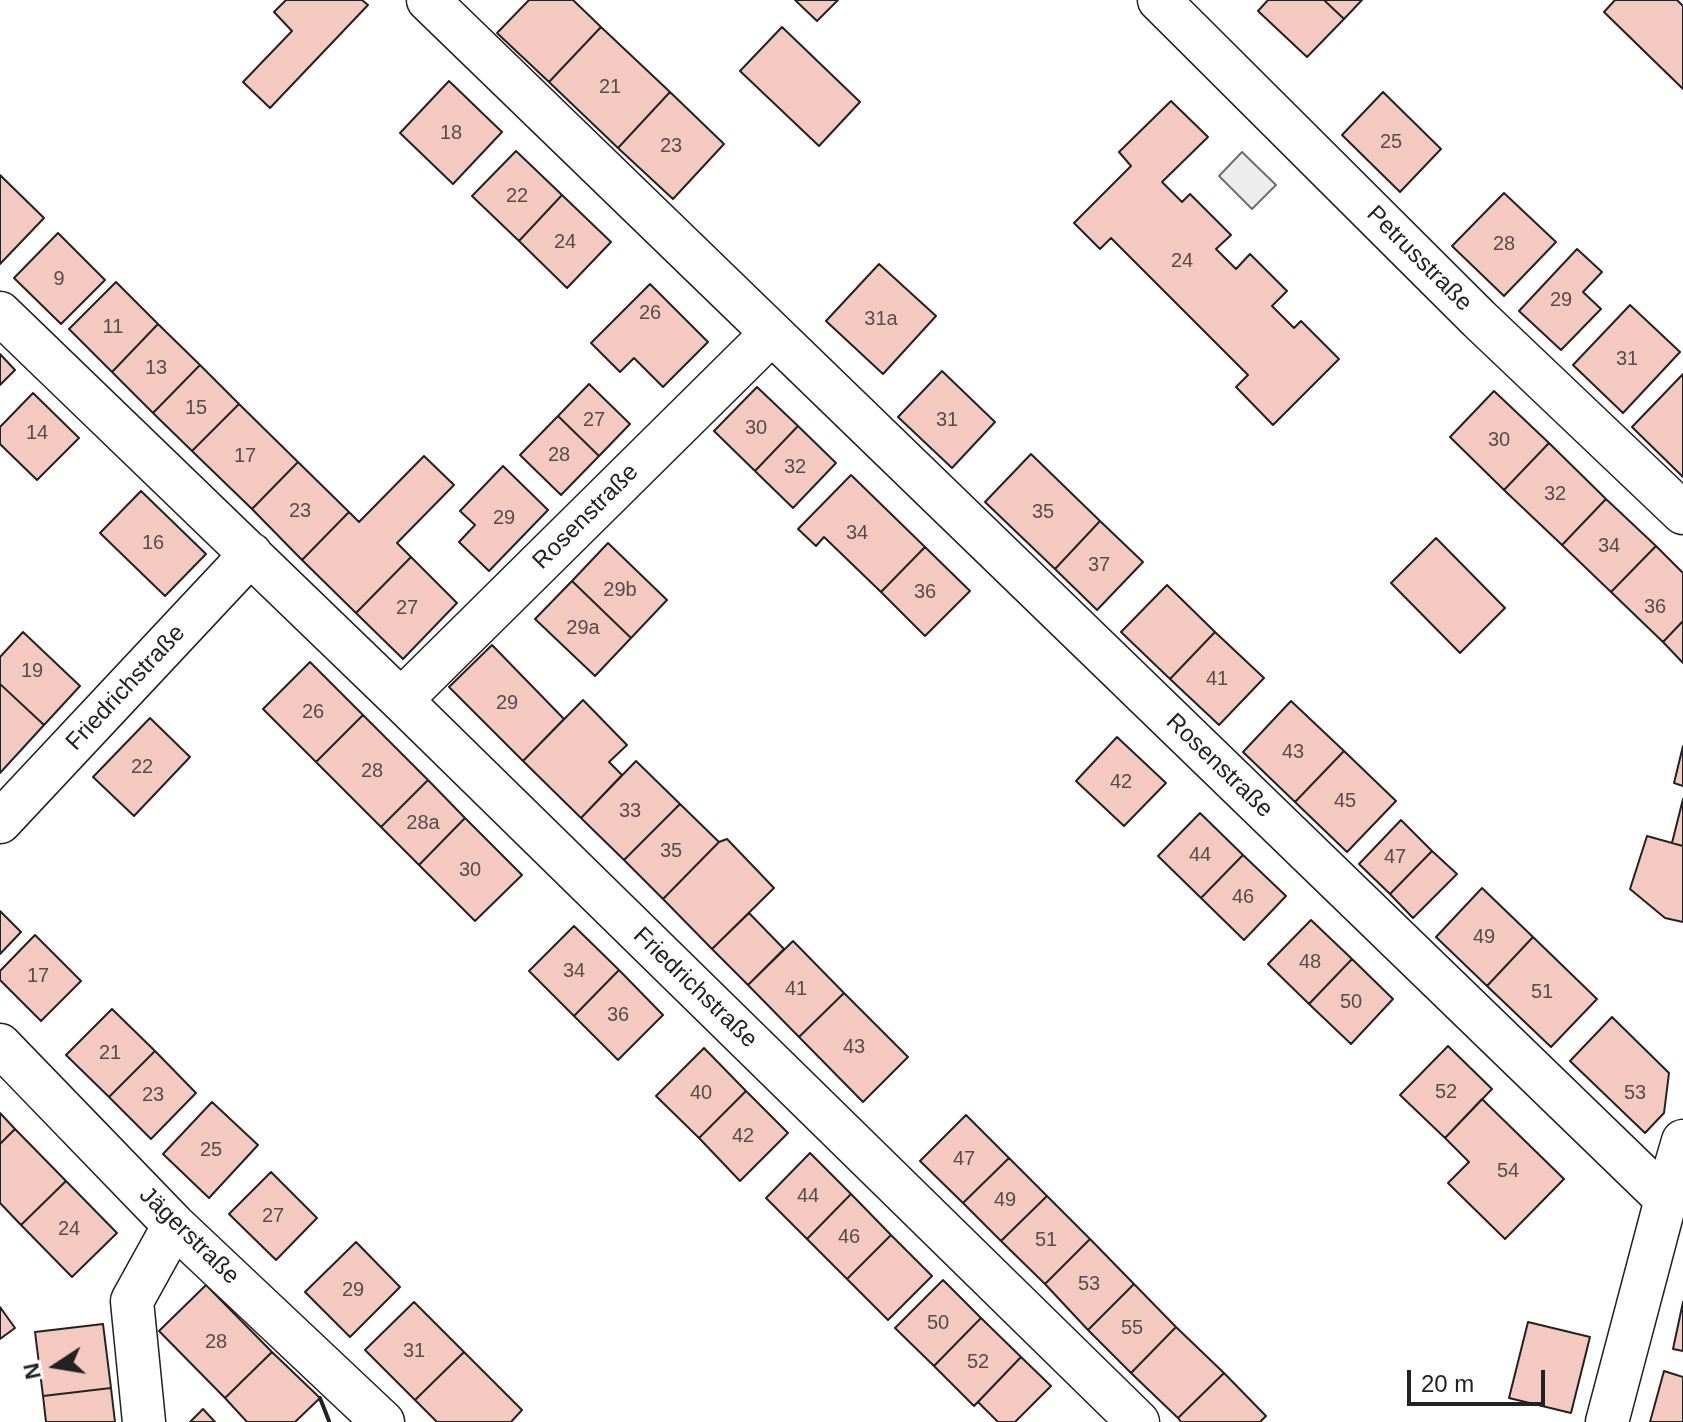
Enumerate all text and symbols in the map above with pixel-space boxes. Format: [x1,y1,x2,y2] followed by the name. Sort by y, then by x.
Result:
[599,75,621,99] house number: 21
[440,121,462,145] house number: 18
[1380,130,1402,154] house number: 25
[660,134,682,158] house number: 23
[506,184,528,208] house number: 22
[1360,200,1478,318] street label: Petrusstraße
[554,230,576,254] house number: 24
[1493,232,1515,256] house number: 28
[1171,249,1193,273] house number: 24
[53,267,65,291] house number: 9
[1550,288,1572,312] house number: 29
[639,301,661,325] house number: 26
[864,307,898,331] house number: 31a
[103,315,123,339] house number: 11
[1616,347,1638,371] house number: 31
[145,356,167,380] house number: 13
[185,396,207,420] house number: 15
[583,408,605,432] house number: 27
[936,408,958,432] house number: 31
[745,416,767,440] house number: 30
[26,421,48,445] house number: 14
[1488,428,1510,452] house number: 30
[548,443,570,467] house number: 28
[234,444,256,468] house number: 17
[784,455,806,479] house number: 32
[527,458,645,576] street label: Rosenstraße
[1544,482,1566,506] house number: 32
[289,499,311,523] house number: 23
[1032,500,1054,524] house number: 35
[493,506,515,530] house number: 29
[846,521,868,545] house number: 34
[142,531,164,555] house number: 16
[1598,534,1620,558] house number: 34
[1088,553,1110,577] house number: 37
[603,578,637,602] house number: 29b
[914,580,936,604] house number: 36
[1644,595,1666,619] house number: 36
[396,596,418,620] house number: 27
[566,616,600,640] house number: 29a
[60,619,192,757] street label: Friedrichstraße
[21,659,43,683] house number: 19
[1206,667,1228,691] house number: 41
[496,691,518,715] house number: 29
[302,700,324,724] house number: 26
[1160,708,1278,824] street label: Rosenstraße
[1282,740,1304,764] house number: 43
[131,755,153,779] house number: 22
[361,759,383,783] house number: 28
[1110,770,1132,794] house number: 42
[1334,789,1356,813] house number: 45
[619,799,641,823] house number: 33
[406,811,440,835] house number: 28a
[660,839,682,863] house number: 35
[1189,843,1211,867] house number: 44
[1384,845,1406,869] house number: 47
[459,858,481,882] house number: 30
[1232,885,1254,909] house number: 46
[627,922,763,1054] street label: Friedrichstraße
[1473,925,1495,949] house number: 49
[1299,950,1321,974] house number: 48
[563,959,585,983] house number: 34
[27,964,49,988] house number: 17
[785,977,807,1001] house number: 41
[1531,980,1553,1004] house number: 51
[1340,990,1362,1014] house number: 50
[607,1003,629,1027] house number: 36
[843,1035,865,1059] house number: 43
[99,1041,121,1065] house number: 21
[1435,1080,1457,1104] house number: 52
[690,1081,712,1105] house number: 40
[1624,1081,1646,1105] house number: 53
[142,1083,164,1107] house number: 23
[732,1124,754,1148] house number: 42
[200,1138,222,1162] house number: 25
[953,1147,975,1171] house number: 47
[1497,1159,1519,1183] house number: 54
[133,1181,245,1291] street label: Jägerstraße
[797,1184,819,1208] house number: 44
[994,1188,1016,1212] house number: 49
[262,1204,284,1228] house number: 27
[58,1217,80,1241] house number: 24
[838,1225,860,1249] house number: 46
[1035,1228,1057,1252] house number: 51
[1078,1272,1100,1296] house number: 53
[342,1278,364,1302] house number: 29
[927,1311,949,1335] house number: 50
[1121,1316,1143,1340] house number: 55
[16,1326,96,1406] north arrow
[205,1330,227,1354] house number: 28
[403,1339,425,1363] house number: 31
[967,1350,989,1374] house number: 52
[1411,1354,1549,1404] scale bar
[18,1361,46,1381] text: N
[1421,1370,1474,1397] text: 20 m

